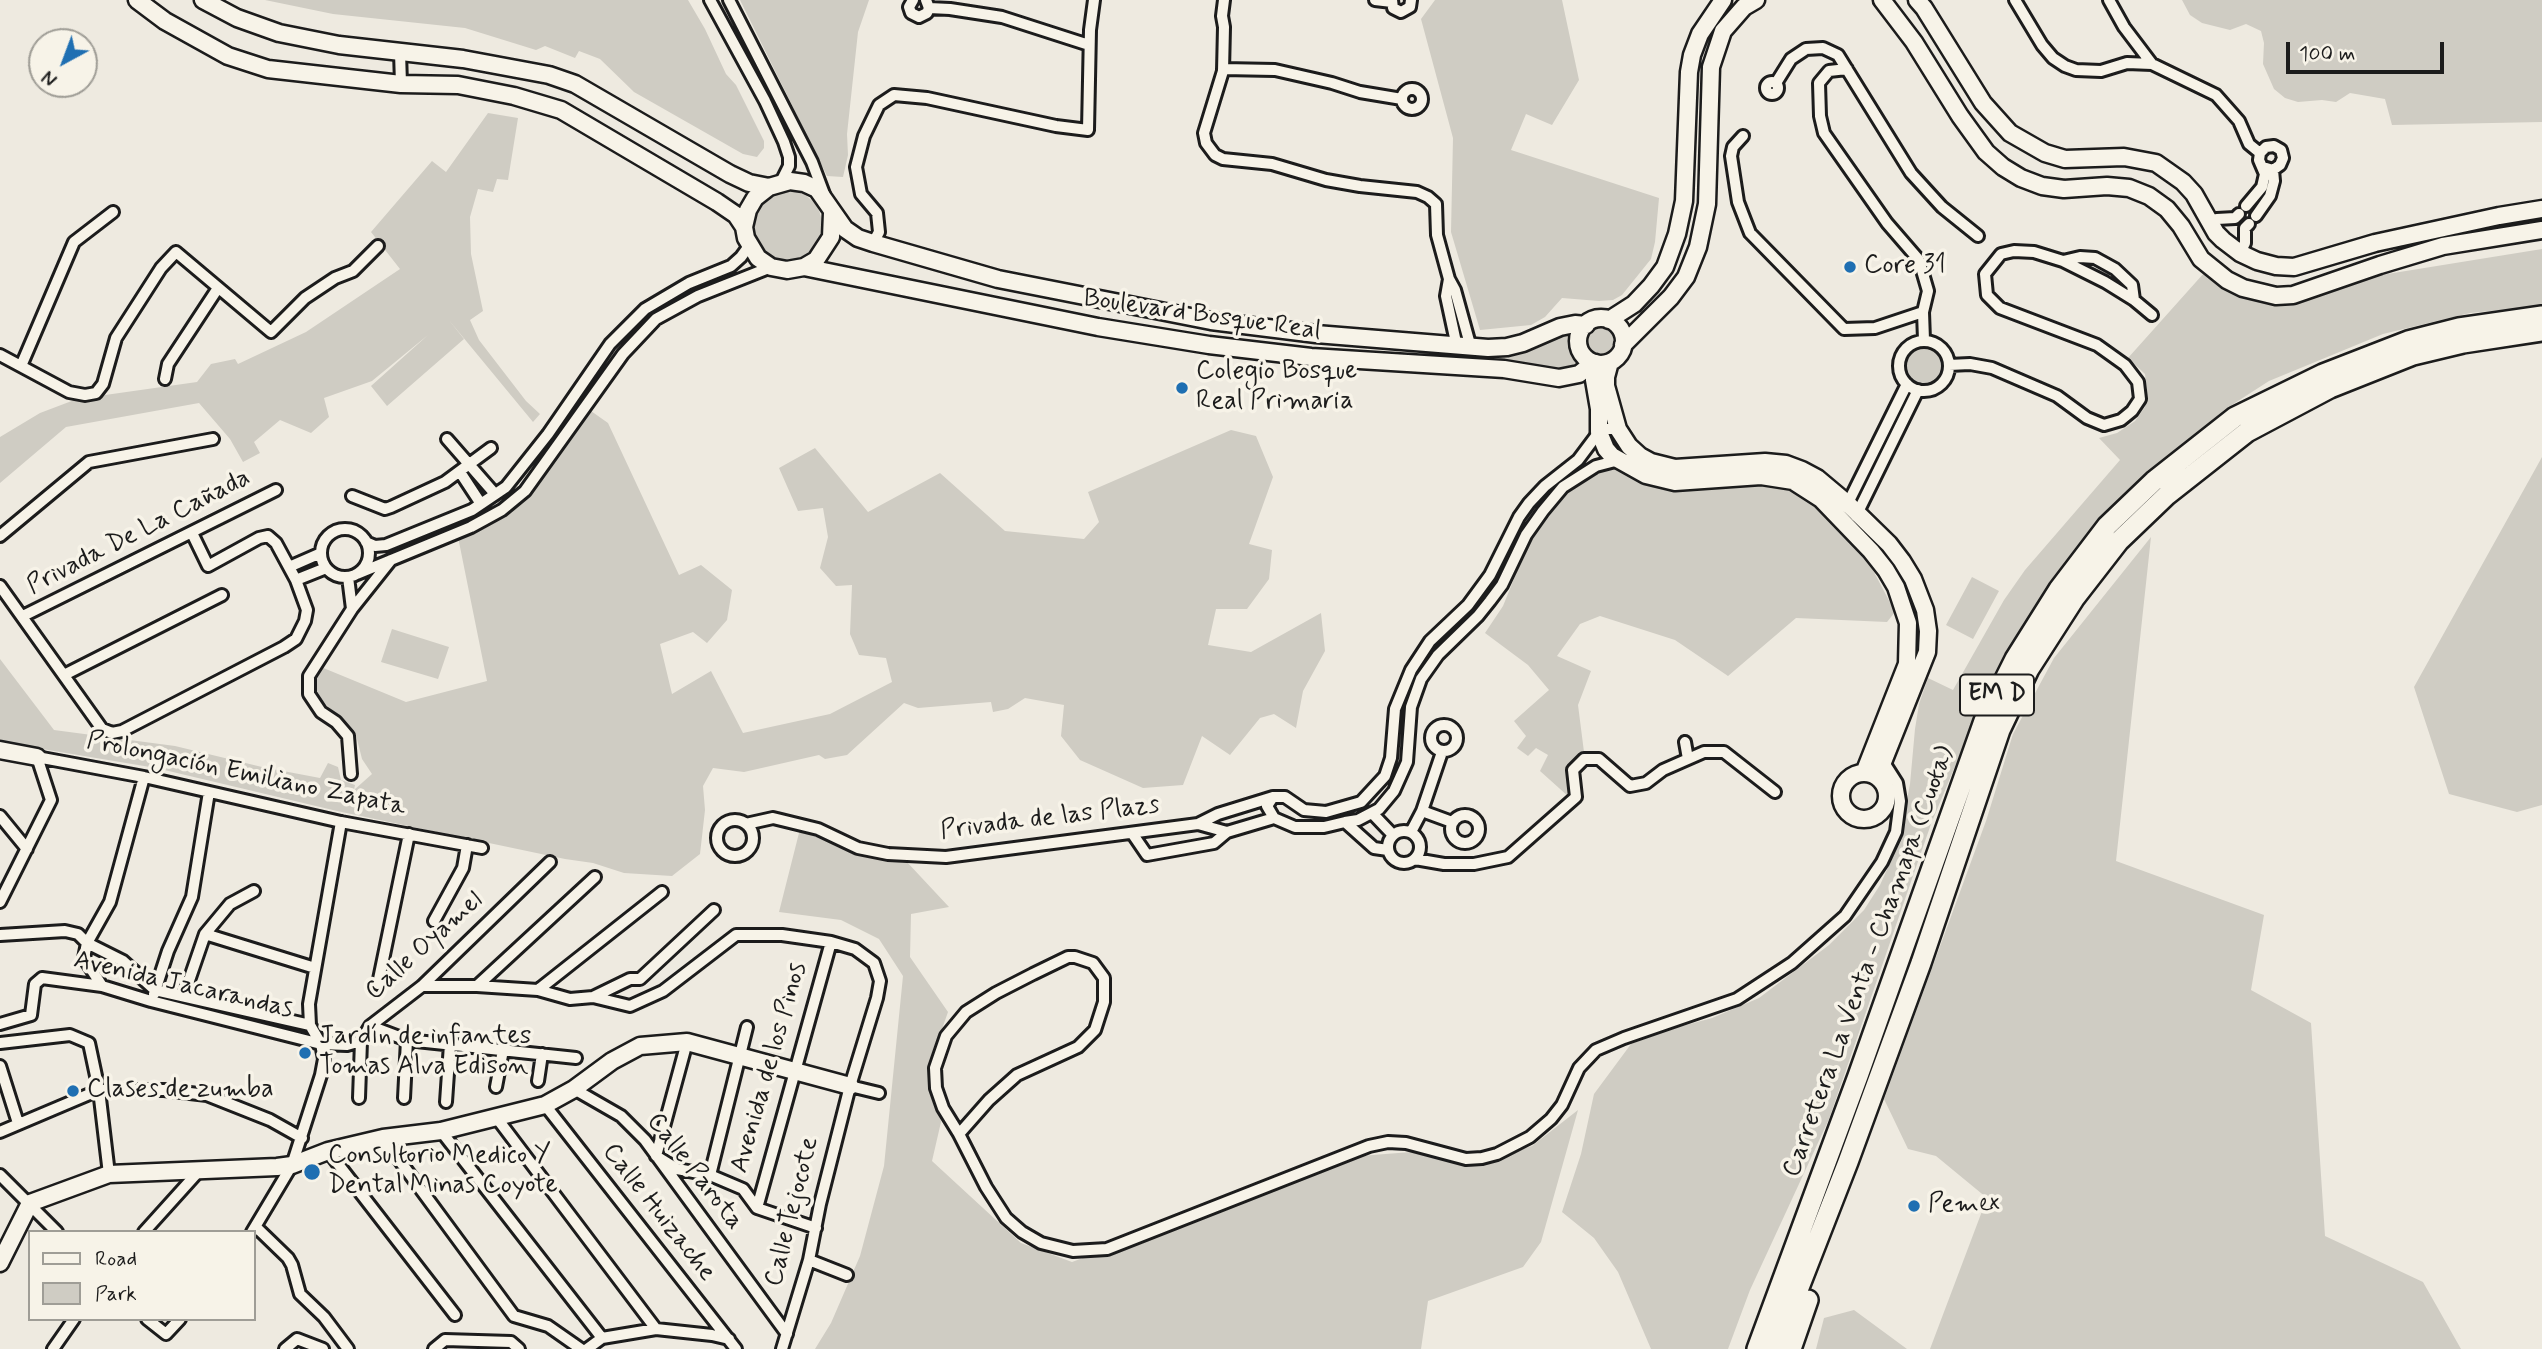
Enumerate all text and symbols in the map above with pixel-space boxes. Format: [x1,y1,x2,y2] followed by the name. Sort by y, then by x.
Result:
[28,28,98,98] north arrow
[2290,28,2448,72] scale bar
[2299,40,2355,68] text: 100 m
[37,64,63,91] text: N
[1864,251,1946,283] place label: Core 31
[1842,259,1858,275] marker: Core 31
[1081,284,1323,348] street label: Boulevard Bosque Real
[1196,357,1357,418] place label: Colegio Bosque Real Primaria
[1174,380,1190,396] marker: Colegio Bosque Real Primaria
[22,463,256,603] street label: Privada De La Cañada
[1960,674,2034,716] road number: EM D
[84,726,408,824] street label: Prolongación Emiliano Zapata
[1777,742,1963,1182] street label: Carretera La Venta - Chamapa (Cuota)
[939,790,1161,848] street label: Privada de las Plazs
[360,886,490,1008] street label: Calle Oyamel
[70,946,296,1026] street label: Avenida Jacarandas
[725,959,815,1177] street label: Avenida de los Pinos
[319,1022,531,1084] place label: Jardín de infantes Tomas Alva Edison
[297,1045,313,1061] marker: Jardín de infantes Tomas Alva Edison
[87,1075,274,1107] place label: Clases de zumba
[65,1083,81,1099] marker: Clases de zumba
[639,1107,749,1237] street label: Calle Parota
[759,1134,827,1290] street label: Calle Tejocote
[594,1138,722,1288] street label: Calle Huizache
[328,1141,558,1202] place label: Consultorio Medico Y Dental Minas Coyote
[302,1162,322,1182] marker: Consultorio Medico Y Dental Minas Coyote
[1928,1190,2000,1222] place label: Pemex
[1906,1198,1922,1214] marker: Pemex
[28,1230,256,1321] legend
[95,1245,137,1273] text: Road
[95,1280,137,1308] text: Park

